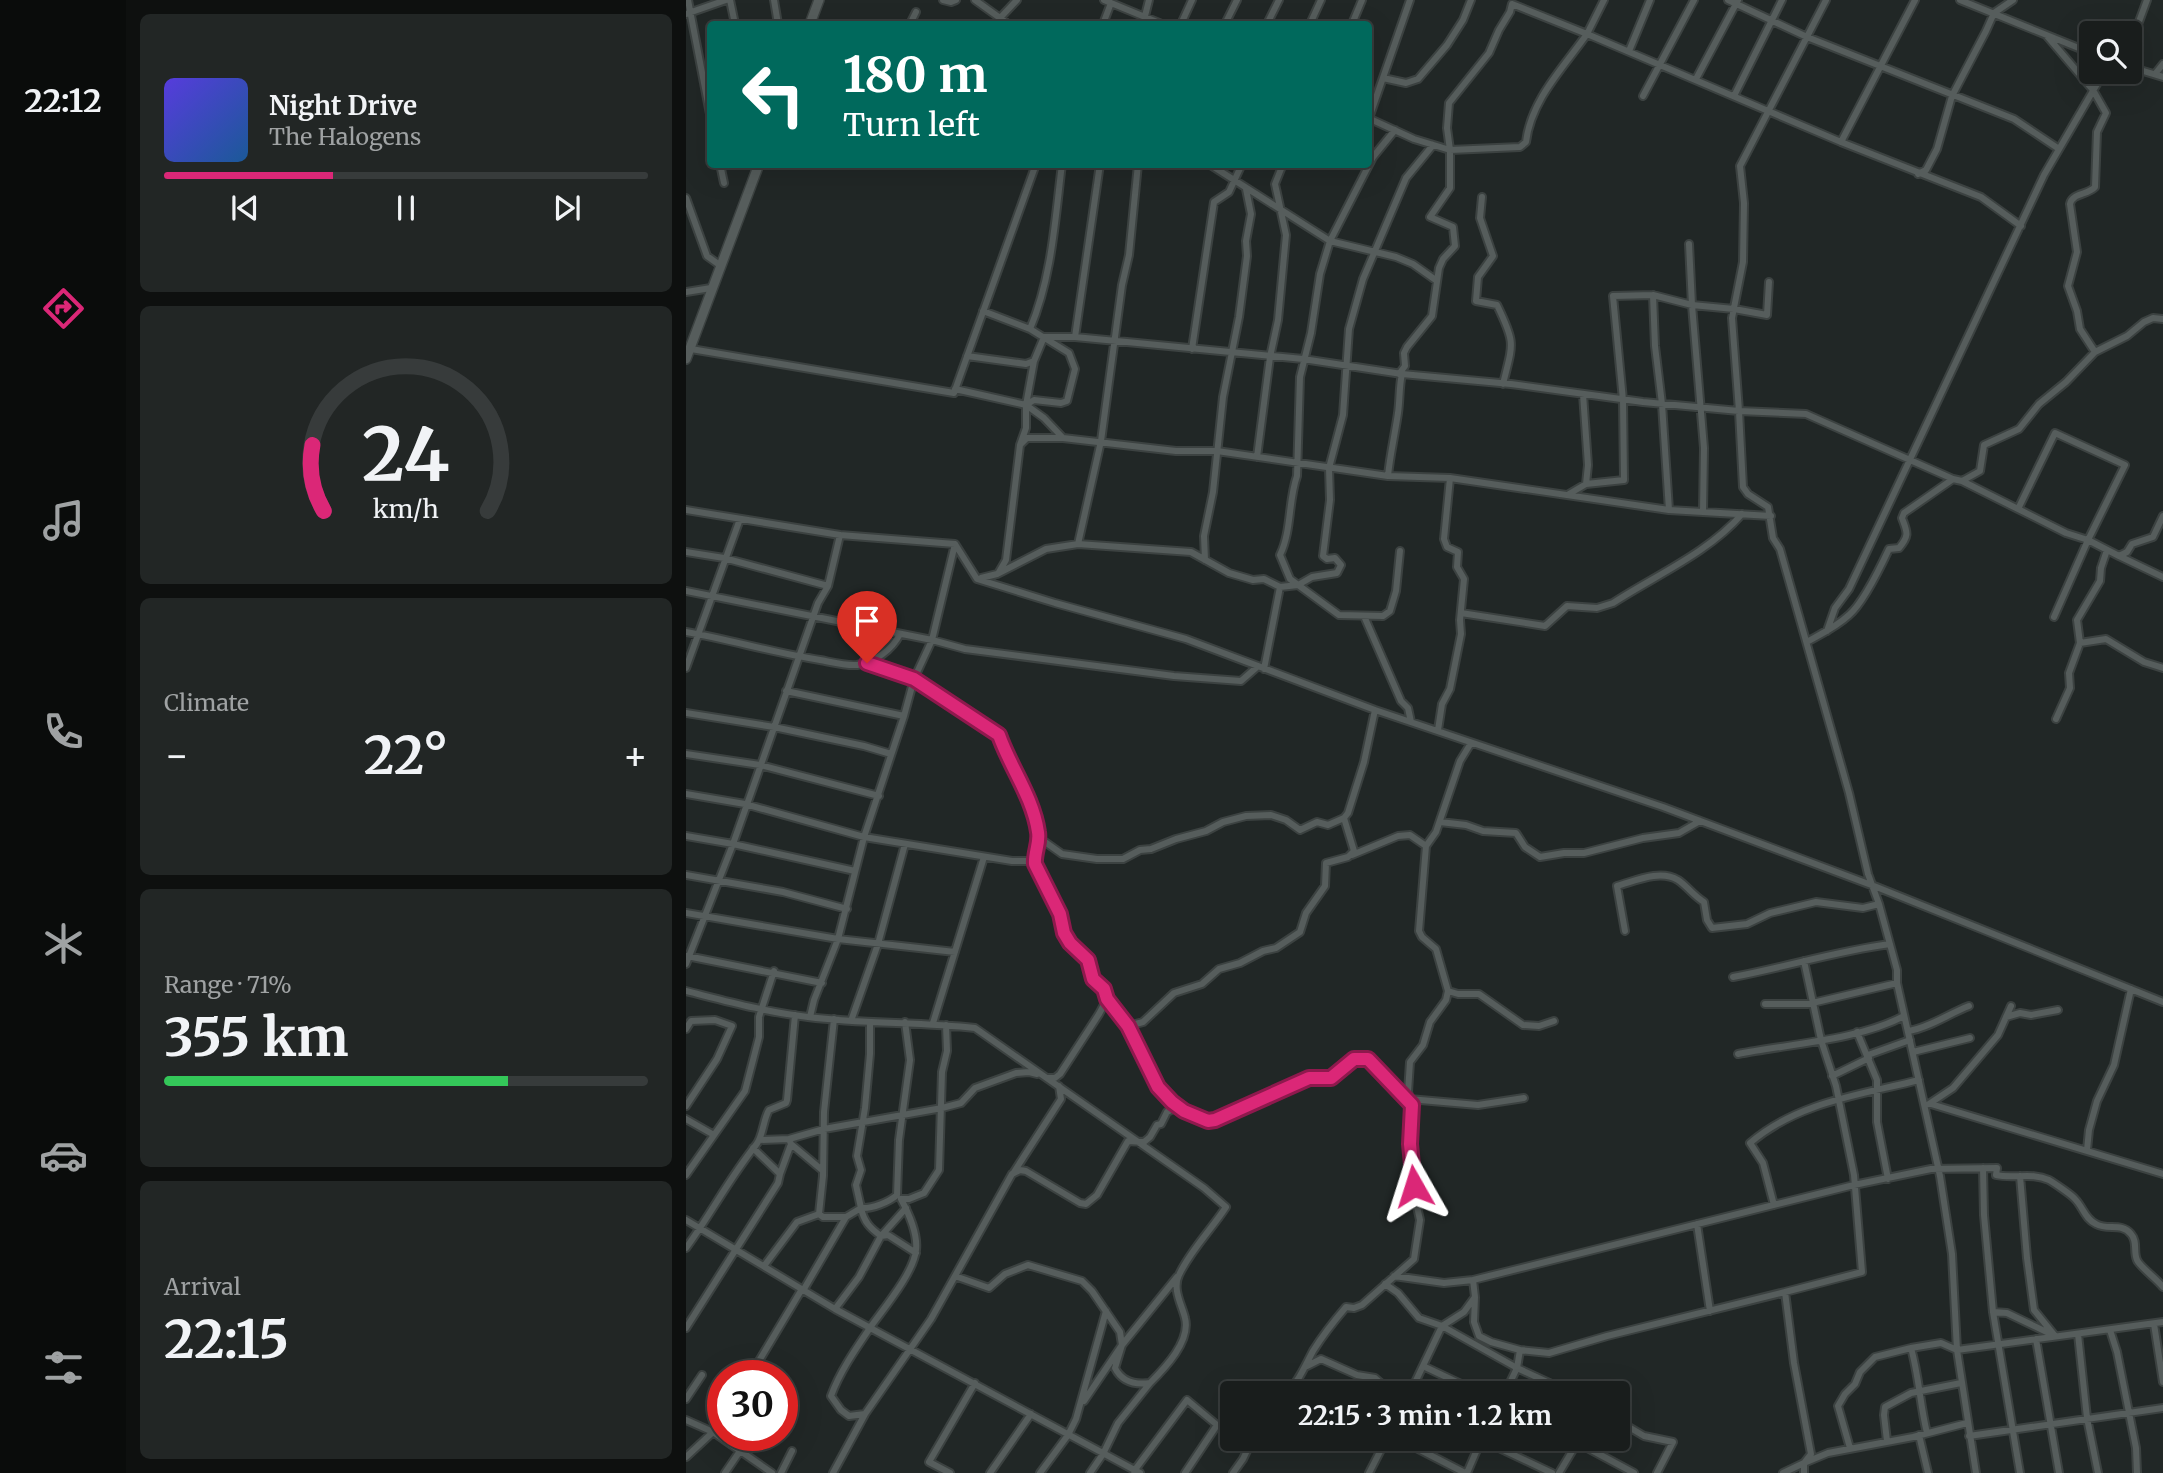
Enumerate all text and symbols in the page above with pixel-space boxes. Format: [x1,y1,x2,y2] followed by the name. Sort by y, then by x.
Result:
[2079,21,2142,84] map controls
[2079,21,2142,84] button: search
[843,44,988,105] text: 180 m
[728,49,819,140] icon: left
[24,81,102,121] text: 22:12
[269,89,417,122] text: Night Drive
[843,105,980,145] text: Turn left
[269,122,421,151] text: The Halogens
[226,189,264,227] icon: previous
[387,189,425,227] icon: pause
[548,189,586,227] icon: next
[39,284,88,333] icon: directions
[362,409,450,501] text: 24
[373,492,439,524] text: km/h
[39,496,88,545] icon: music
[837,591,897,663] pin
[848,602,886,640] icon: arrive
[164,688,249,717] text: Climate
[39,707,88,756] icon: phone
[364,723,448,788] text: 22°
[164,732,189,779] text: −
[623,732,648,779] text: +
[39,919,88,968] icon: climate
[164,970,292,999] text: Range · 71%
[164,1005,348,1070] text: 355 km
[39,1131,88,1180] icon: car
[1377,1149,1451,1223] position arrow
[164,1272,241,1301] text: Arrival
[164,1307,289,1372] text: 22:15
[39,1343,88,1392] icon: filters
[707,1360,798,1451] speed limit sign: 30
[1298,1399,1552,1432] text: 22:15 · 3 min · 1.2 km

